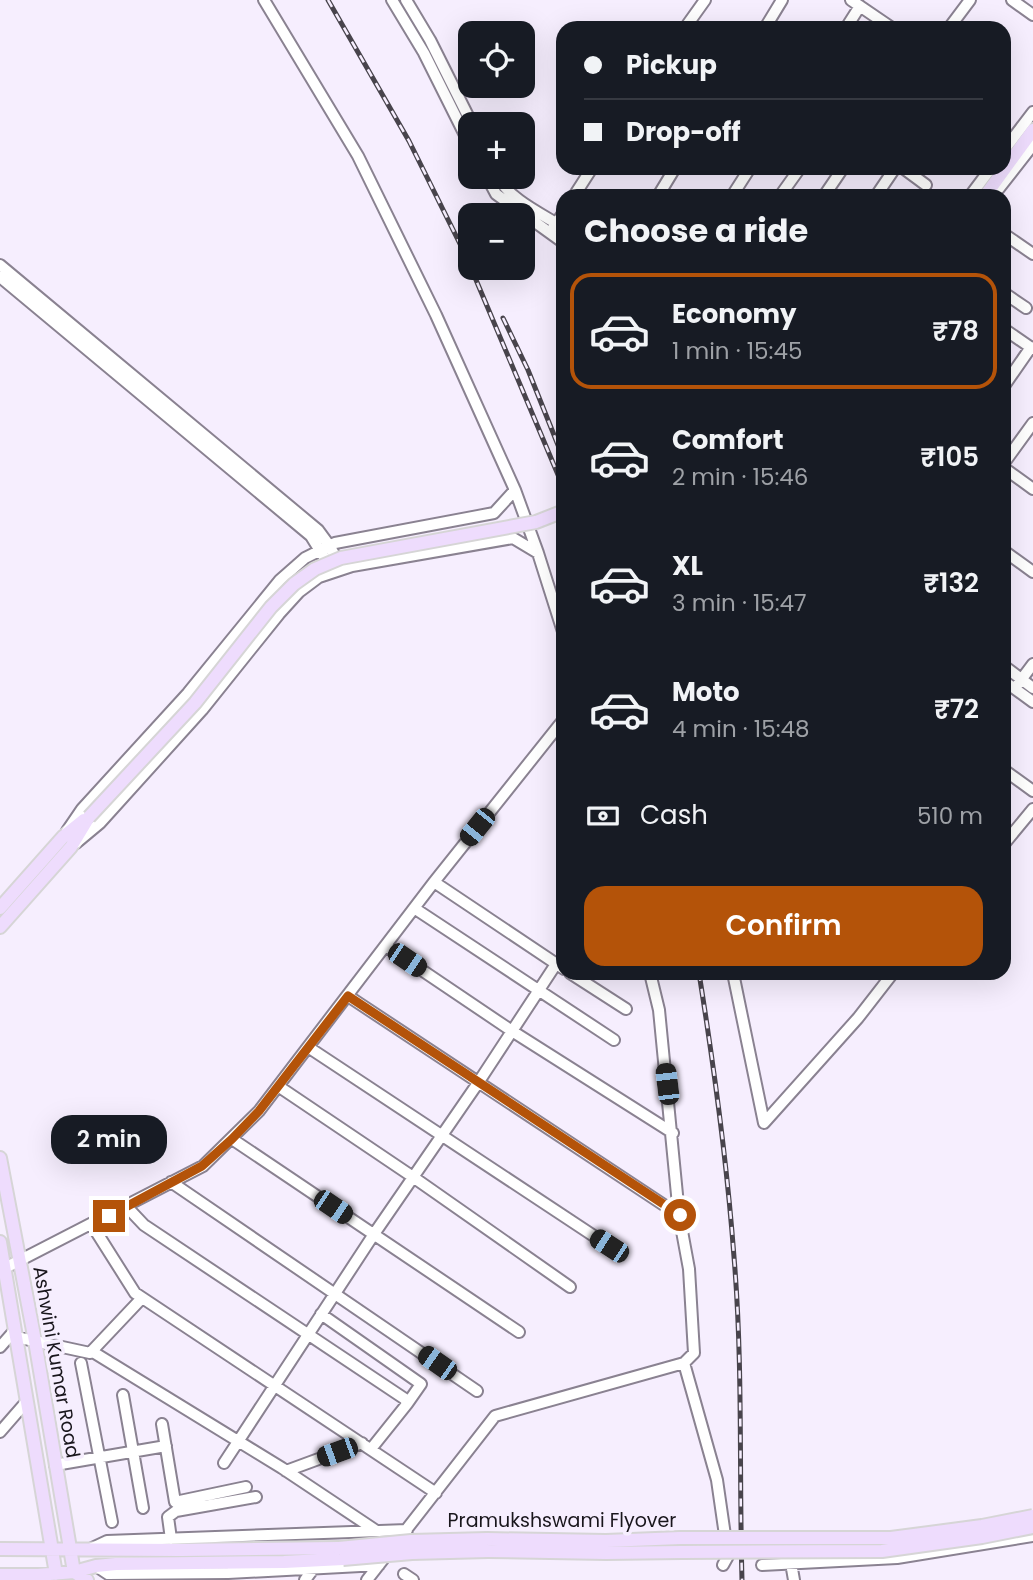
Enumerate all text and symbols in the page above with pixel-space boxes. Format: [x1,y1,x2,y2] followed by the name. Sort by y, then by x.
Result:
[458,21,535,280] map controls
[458,21,535,98] button: locate
[626,47,717,83] text: Pickup
[458,112,535,189] button: +
[626,114,741,150] text: Drop-off
[458,203,535,280] button: −
[584,208,808,253] text: Choose a ride
[672,296,796,332] text: Economy
[588,300,651,363] icon: car
[932,313,979,349] text: ₹78
[672,335,802,367] text: 1 min · 15:45
[672,422,784,458] text: Comfort
[588,426,651,489] icon: car
[920,439,979,475] text: ₹105
[672,461,808,493] text: 2 min · 15:46
[672,548,703,584] text: XL
[588,552,651,615] icon: car
[923,565,979,601] text: ₹132
[672,587,807,619] text: 3 min · 15:47
[672,674,740,710] text: Moto
[588,678,651,741] icon: car
[934,691,979,727] text: ₹72
[672,713,810,745] text: 4 min · 15:48
[584,797,622,835] icon: cash
[640,797,708,833] text: Cash
[917,800,983,832] text: 510 m
[456,804,499,850] car
[584,886,983,966] button: Confirm
[384,940,431,980] car
[655,1062,680,1106] car
[51,1114,167,1164] callout: 2 min
[77,1123,141,1155] text: 2 min
[310,1187,357,1227] car
[664,1199,696,1231] route start
[93,1200,125,1232] route end
[586,1226,633,1266] car
[26,1264,87,1460] street label: Ashwini Kumar Road
[414,1342,461,1384] car
[314,1435,361,1469] car
[448,1507,676,1534] street label: Pramukshswami Flyover

